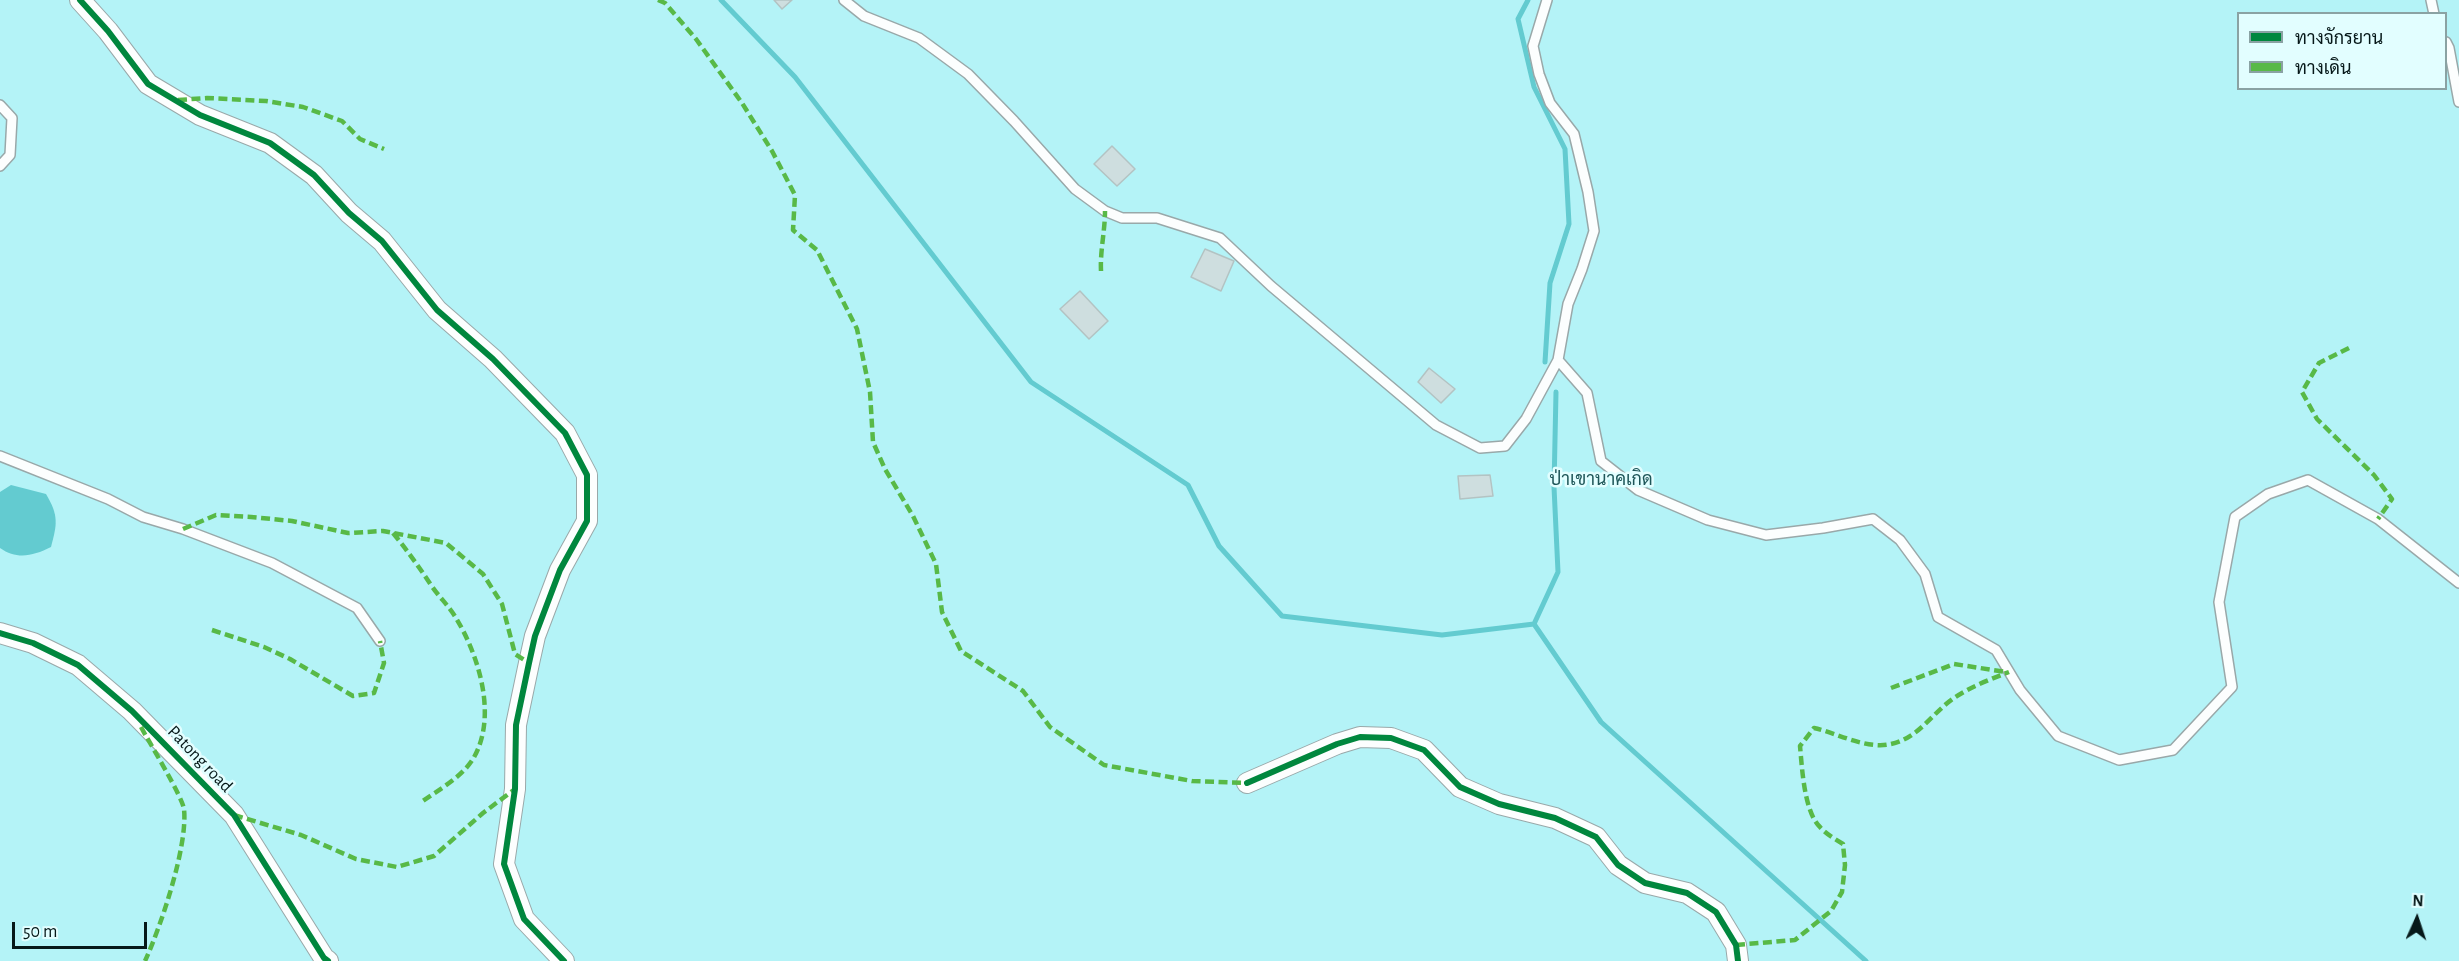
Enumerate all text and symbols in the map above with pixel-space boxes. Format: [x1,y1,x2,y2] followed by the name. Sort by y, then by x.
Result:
[2237,12,2447,90] legend
[2295,30,2383,48] text: ทางจักรยาน
[2295,60,2351,78] text: ทางเดิน
[1549,469,1653,491] park label: ป่าเขานาคเกิด
[163,721,237,797] street label: Patong road
[2387,889,2447,949] north arrow
[2412,893,2424,909] text: N
[15,910,150,948] scale bar
[23,923,57,941] text: 50 m

